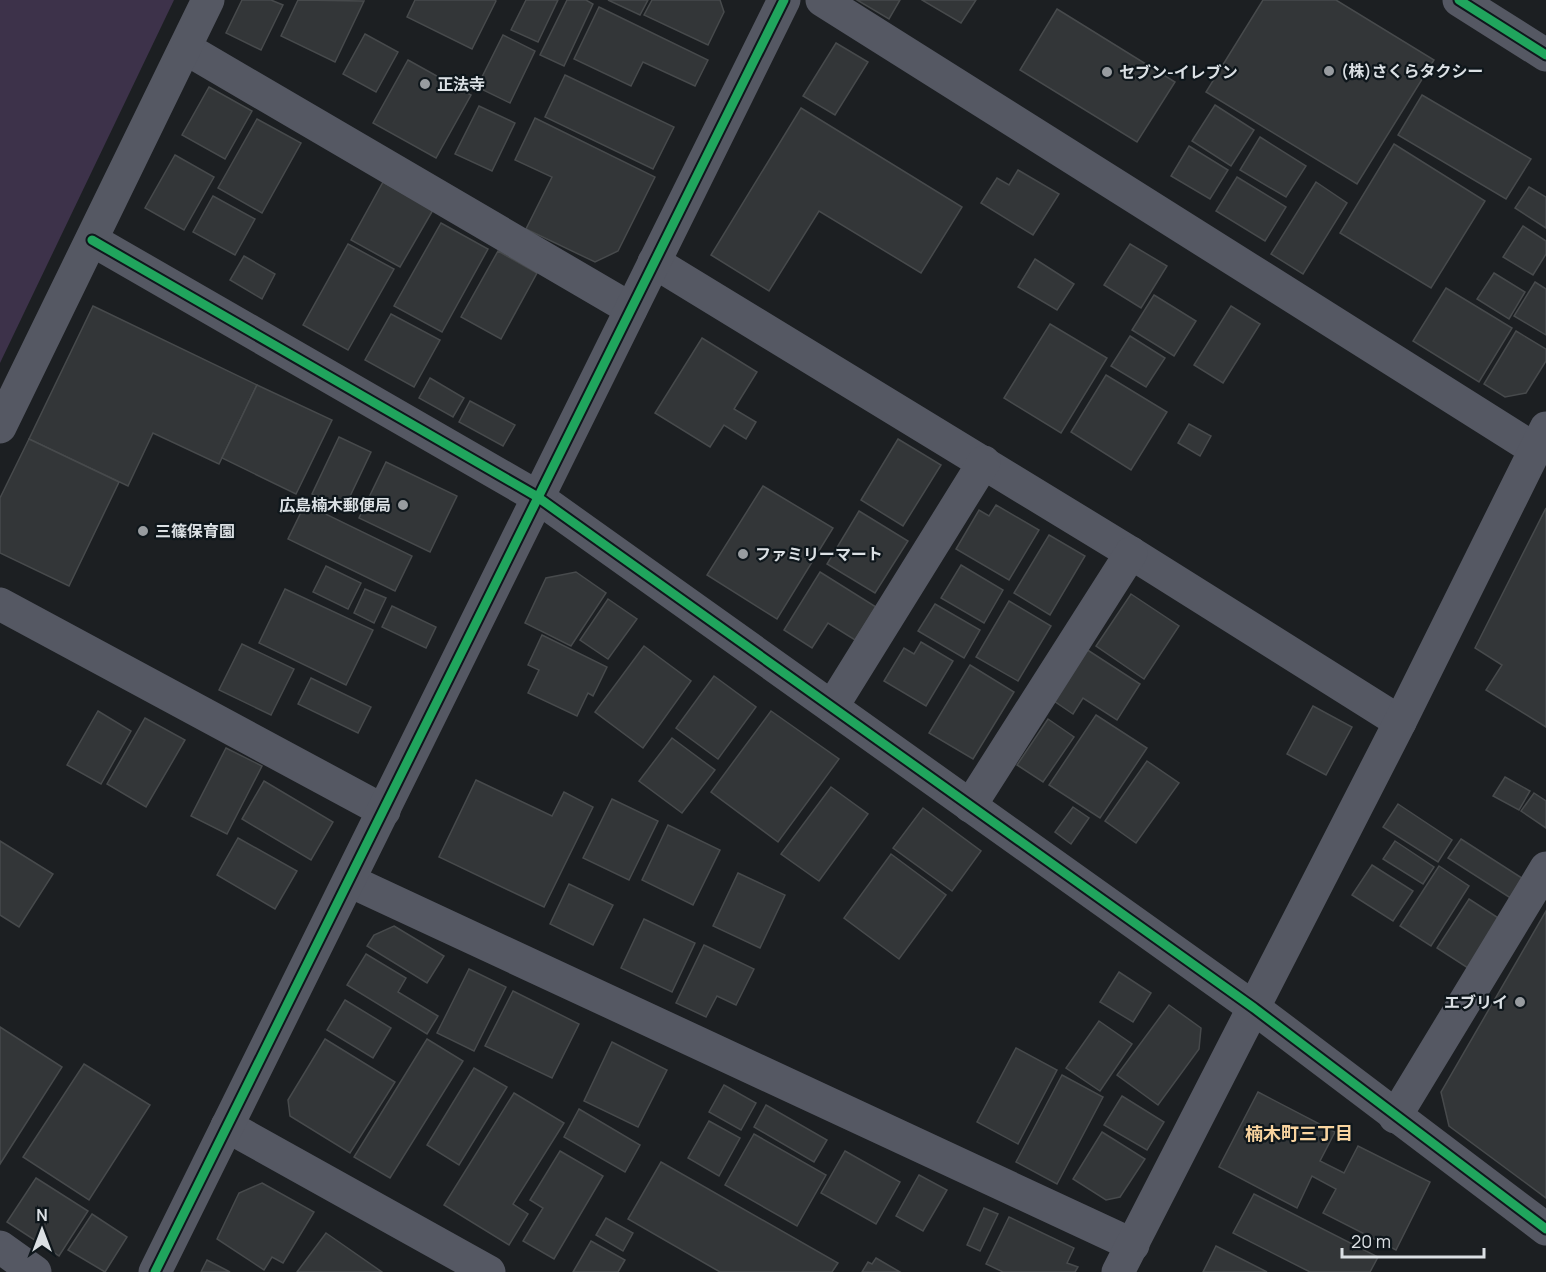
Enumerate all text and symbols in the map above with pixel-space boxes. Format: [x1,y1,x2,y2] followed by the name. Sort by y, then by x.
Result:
[1341,60,1484,82] place label: (株)さくらタクシー
[1119,61,1238,83] place label: セブン-イレブン
[1322,64,1336,78] marker: (株)さくらタクシー
[1100,65,1114,79] marker: セブン-イレブン
[437,73,485,95] place label: 正法寺
[418,77,432,91] marker: 正法寺
[279,494,391,516] place label: 広島楠木郵便局
[396,498,410,512] marker: 広島楠木郵便局
[155,520,235,542] place label: 三篠保育園
[136,524,150,538] marker: 三篠保育園
[755,543,883,565] place label: ファミリーマート
[736,547,750,561] marker: ファミリーマート
[1444,991,1508,1013] place label: エブリイ
[1513,995,1527,1009] marker: エブリイ
[1245,1121,1353,1145] district label: 楠木町三丁目
[12,1200,72,1260] north arrow
[36,1204,48,1226] text: N
[1342,1221,1484,1259] scale bar
[1351,1229,1391,1253] text: 20 m

